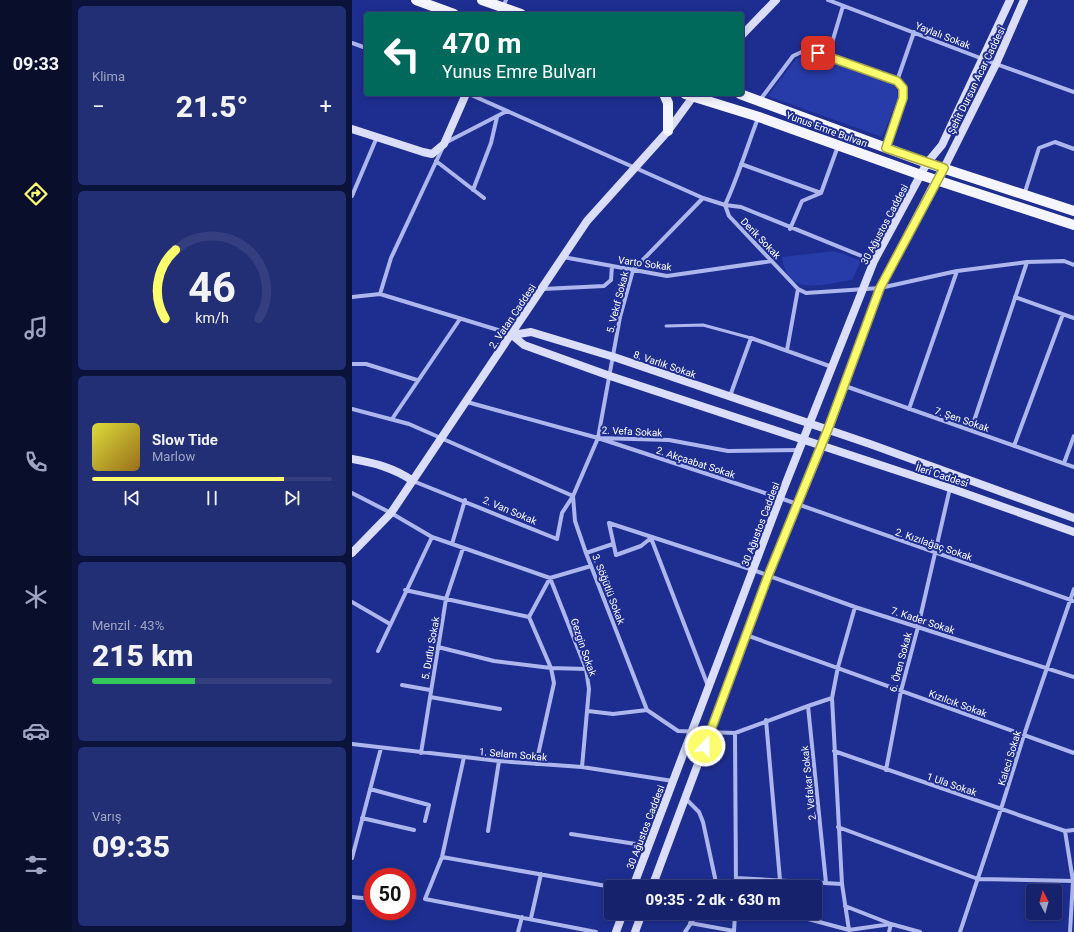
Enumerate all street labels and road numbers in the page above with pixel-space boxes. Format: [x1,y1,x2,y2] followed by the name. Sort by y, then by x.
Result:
[914,20,973,51] street label: Yaylalı Sokak
[946,25,1007,136] street label: Şehit Dursun Acar Caddesi
[785,110,869,149] street label: Yunus Emre Bulvarı
[859,182,910,266] street label: 30 Ağustos Caddesi
[738,216,783,262] street label: Derik Sokak
[618,254,673,273] street label: Varto Sokak
[605,269,631,334] street label: 5. Vekıf Sokak
[487,282,538,351] street label: 2. Vatan Caddesi
[632,349,698,381] street label: 8. Varlık Sokak
[933,405,992,434] street label: 7. Şen Sokak
[601,424,664,439] street label: 2. Vefa Sokak
[655,445,738,481] street label: 2. Akçaabat Sokak
[914,461,970,489] street label: İleri Caddesi
[739,481,782,568] street label: 30 Ağustos Caddesi
[481,494,539,527] street label: 2. Van Sokak
[894,526,975,563] street label: 2. Kızılağaç Sokak
[590,552,627,627] street label: 3. Söğütlü Sokak
[890,605,957,636] street label: 7. Kader Sokak
[420,615,442,680] street label: 5. Dutlu Sokak
[569,617,599,678] street label: Gezgin Sokak
[886,630,914,693] street label: 6. Ören Sokak
[927,688,989,719] street label: Kızılcık Sokak
[996,728,1023,787] street label: Kaleci Sokak
[799,744,818,821] street label: 2. Vefakar Sokak
[478,746,548,763] street label: 1. Selam Sokak
[925,771,979,798] street label: 1 Ula Sokak
[624,784,667,871] street label: 30 Ağustos Caddesi

